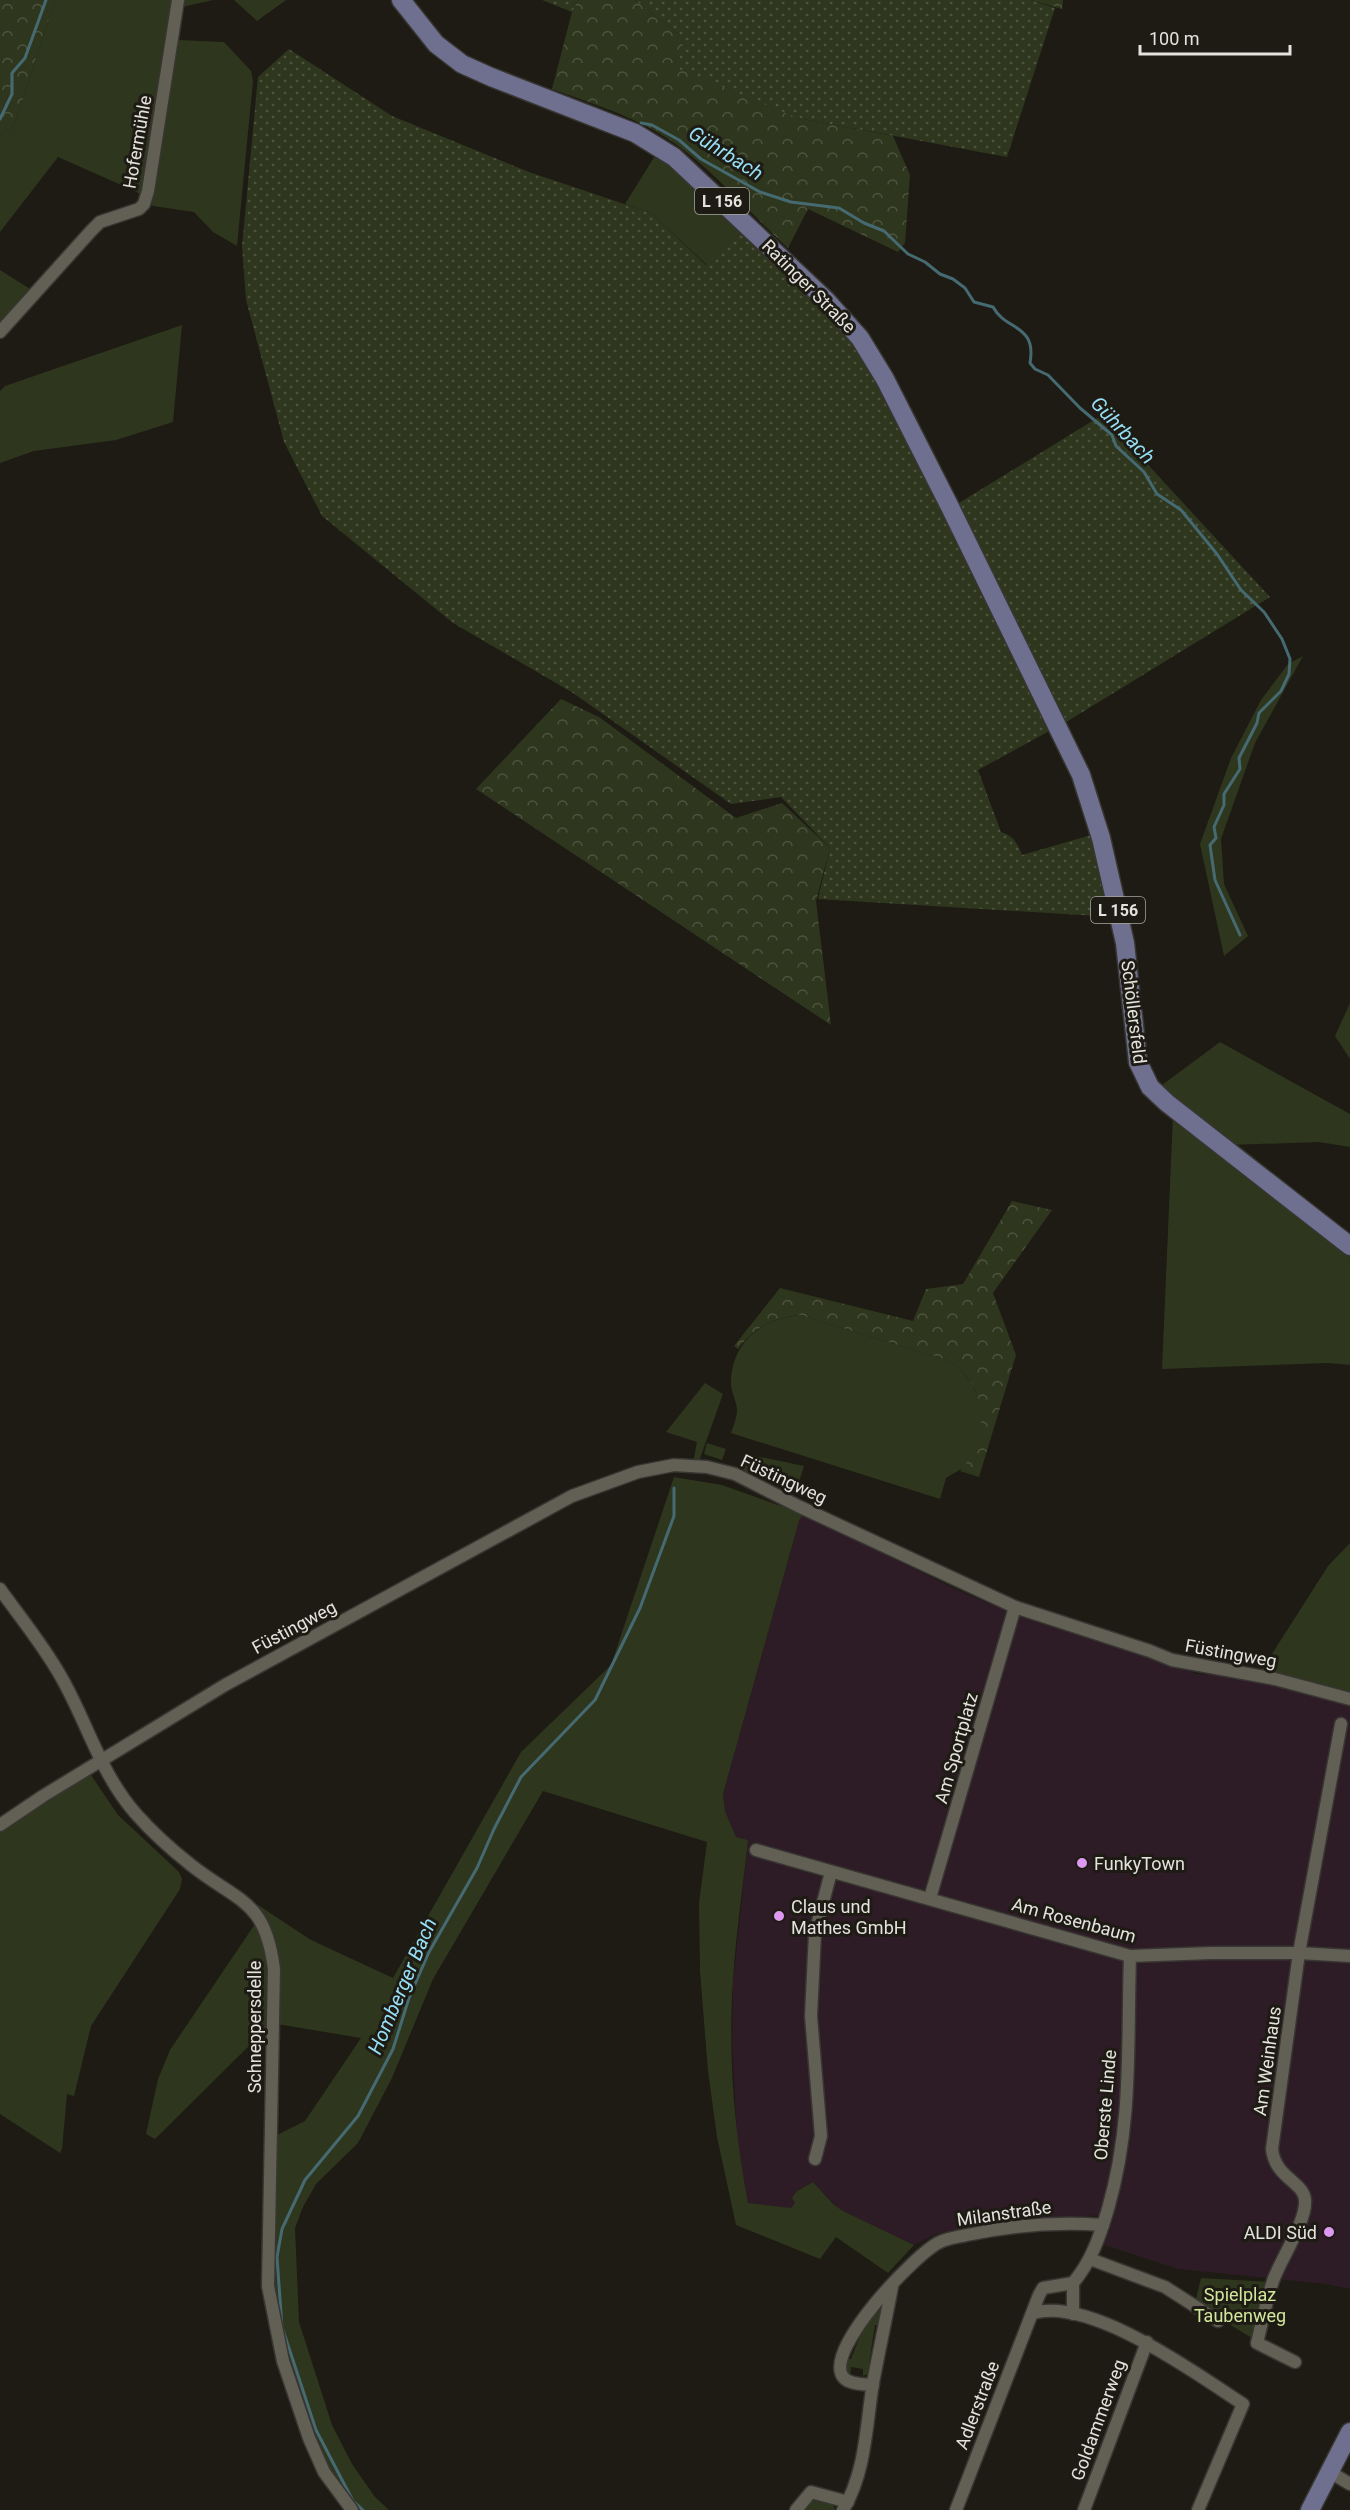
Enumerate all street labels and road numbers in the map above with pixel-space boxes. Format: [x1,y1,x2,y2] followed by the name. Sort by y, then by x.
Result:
[118,94,156,190] street label: Hofermühle
[695,188,749,214] road number: L 156
[758,235,860,337] street label: Ratinger Straße
[1091,897,1145,923] road number: L 156
[1117,959,1151,1065] street label: Schöllersfeld
[738,1450,830,1508] street label: Füstingweg
[248,1596,340,1658] street label: Füstingweg
[1184,1635,1278,1671] street label: Füstingweg
[930,1690,982,1806] street label: Am Sportplatz
[1010,1893,1138,1947] street label: Am Rosenbaum
[244,1961,265,2093] street label: Schneppersdelle
[1249,2005,1285,2117] street label: Am Weinhaus
[1090,2049,1120,2161] street label: Oberste Linde
[955,2196,1053,2230] street label: Milanstraße
[1066,2357,1130,2483] street label: Goldammerweg
[951,2358,1003,2452] street label: Adlerstraße

